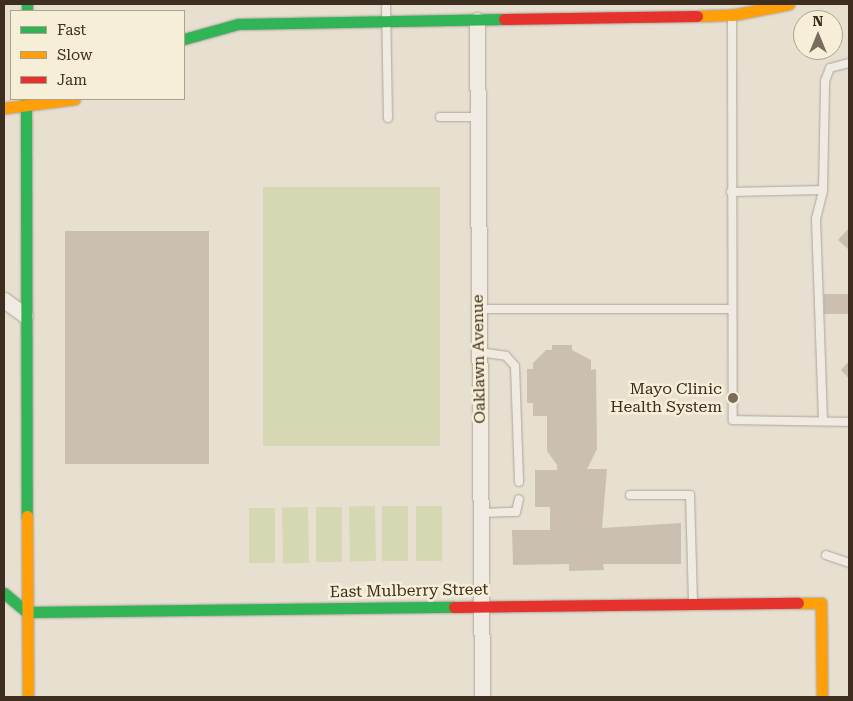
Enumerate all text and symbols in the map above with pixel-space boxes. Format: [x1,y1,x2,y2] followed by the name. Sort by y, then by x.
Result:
[10,10,185,100] legend
[793,10,843,60] north arrow
[813,13,823,29] text: N
[57,21,86,39] text: Fast
[57,46,92,64] text: Slow
[57,71,87,89] text: Jam
[468,294,490,424] street label: Oaklawn Avenue
[610,379,722,417] place label: Mayo Clinic Health System
[726,391,740,405] marker: Mayo Clinic Health System
[330,580,488,602] street label: East Mulberry Street

